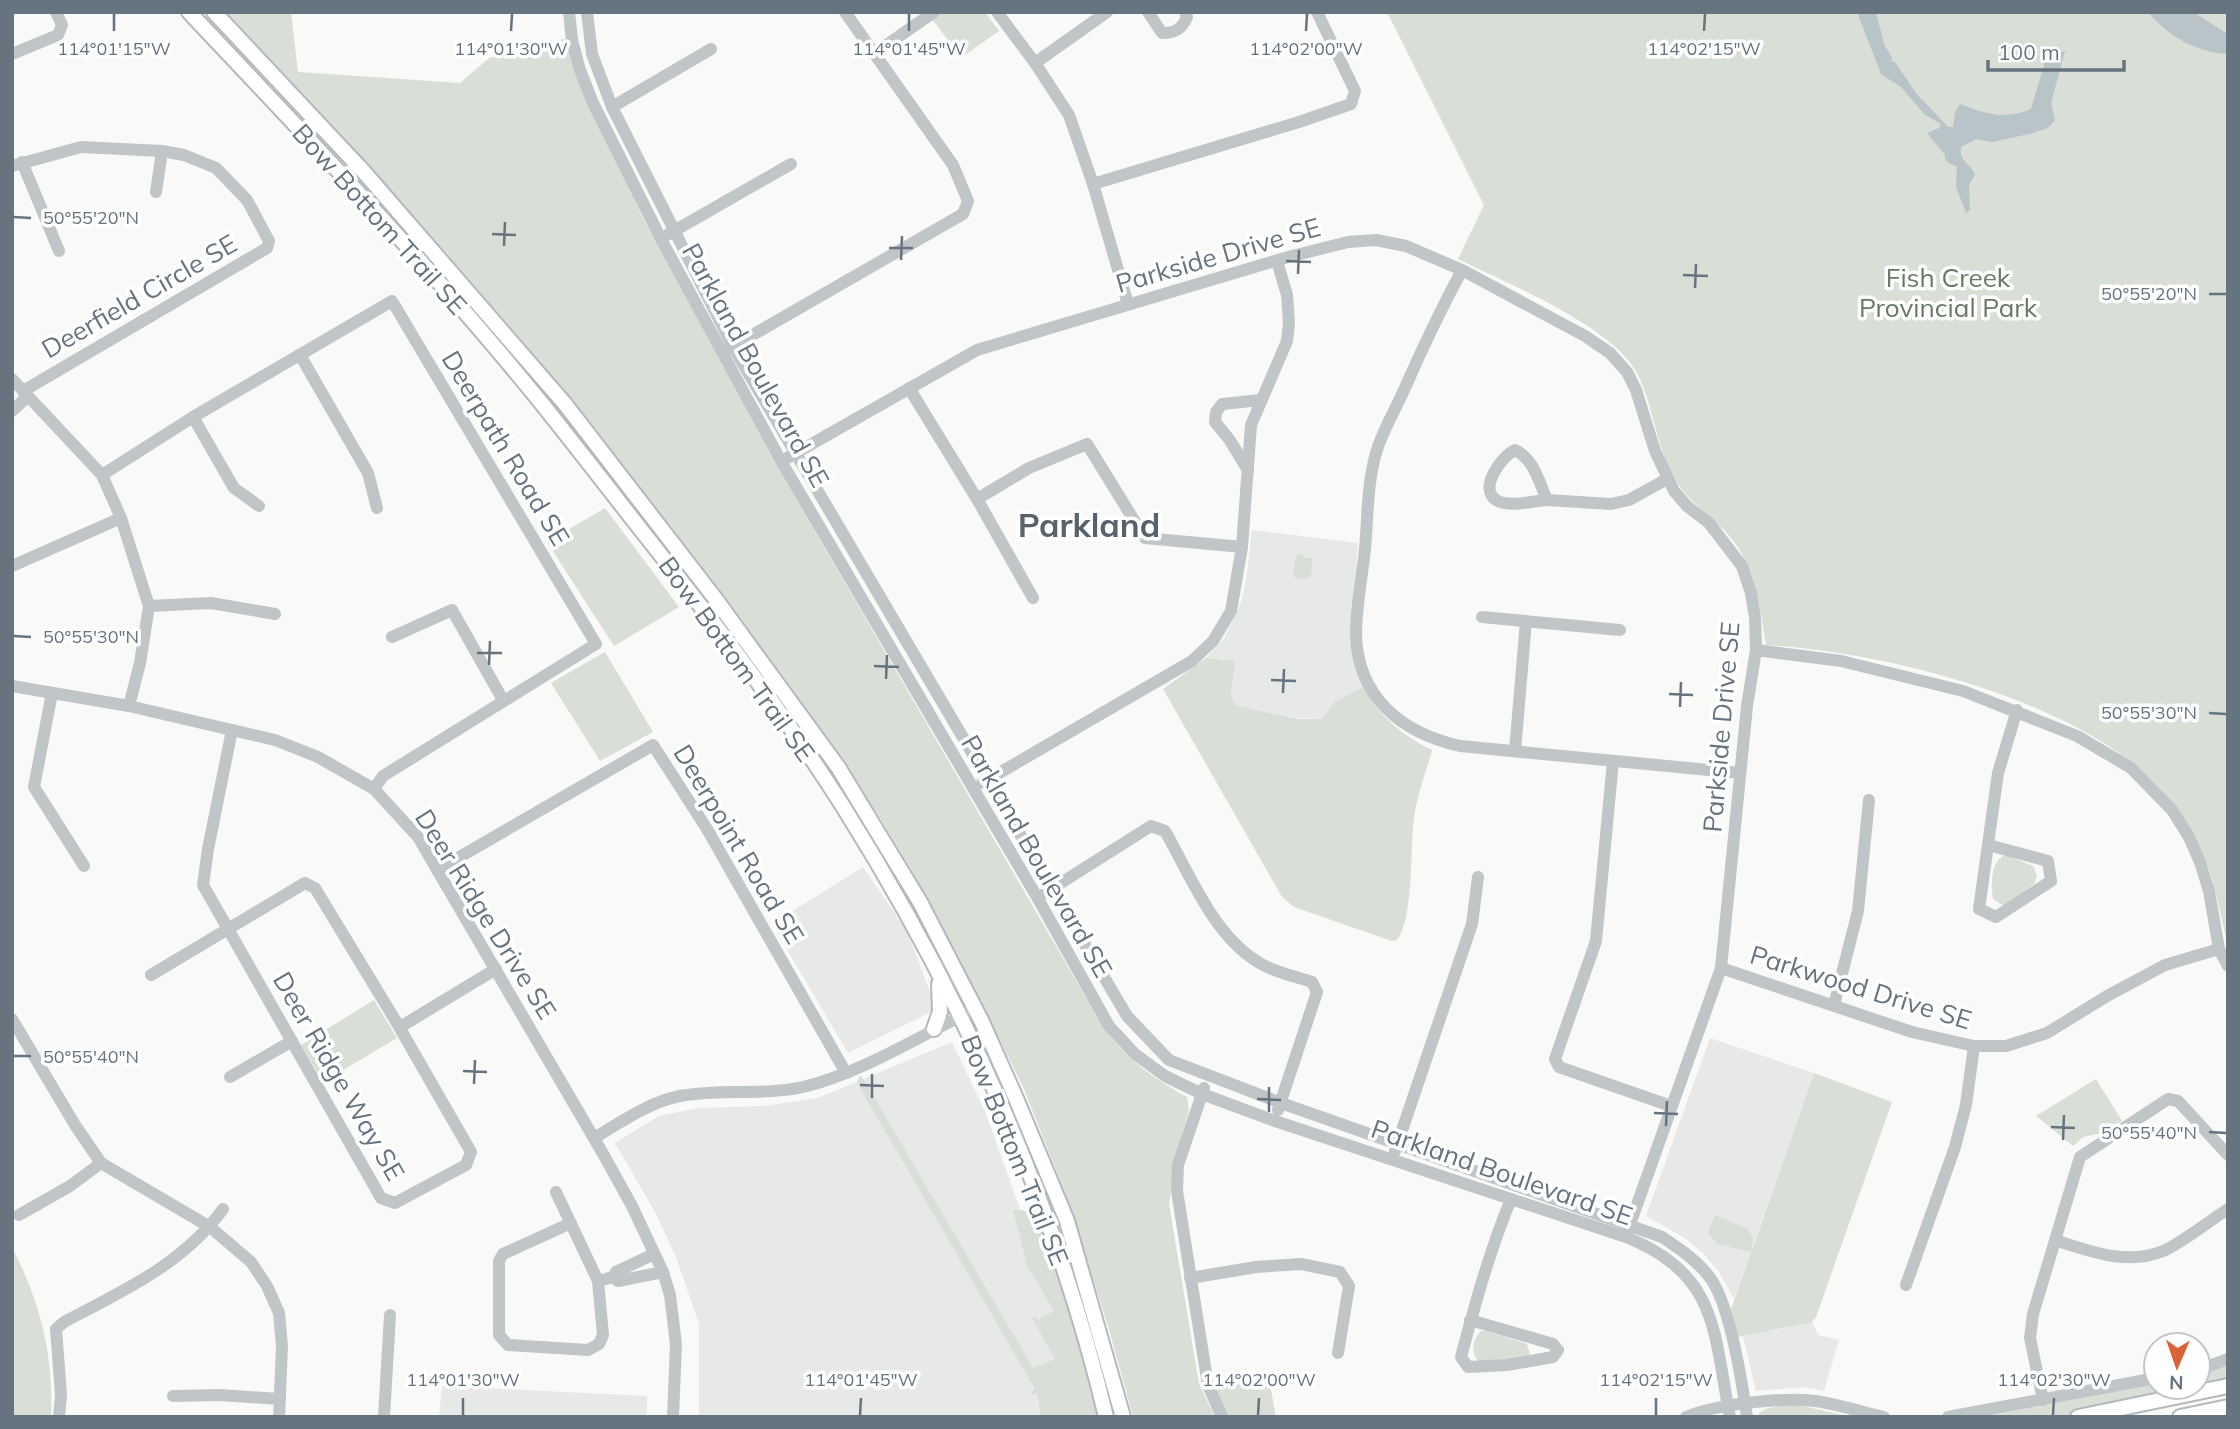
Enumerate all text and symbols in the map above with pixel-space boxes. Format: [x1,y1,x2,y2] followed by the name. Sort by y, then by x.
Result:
[1988,28,2124,72] scale bar
[57,37,171,60] text: 114°01'15"W
[454,37,568,60] text: 114°01'30"W
[852,37,966,60] text: 114°01'45"W
[1249,37,1363,60] text: 114°02'00"W
[1647,37,1761,60] text: 114°02'15"W
[1998,39,2060,65] text: 100 m
[286,117,474,321] street label: Bow Bottom Trail SE
[43,206,139,229] text: 50°55'20"N
[1112,210,1324,300] street label: Parkside Drive SE
[35,227,243,365] street label: Deerfield Circle SE
[675,237,837,493] street label: Parkland Boulevard SE
[1859,261,2038,324] park label: Fish Creek Provincial Park
[2101,282,2197,305] text: 50°55'20"N
[435,345,577,551] street label: Deerpath Road SE
[1018,504,1160,545] district label: Parkland
[651,550,823,768] street label: Bow Bottom Trail SE
[1695,620,1747,834] street label: Parkside Drive SE
[43,625,139,648] text: 50°55'30"N
[2101,701,2197,724] text: 50°55'30"N
[954,729,1120,983] street label: Parkland Boulevard SE
[666,738,812,950] street label: Deerpoint Road SE
[408,803,564,1025] street label: Deer Ridge Drive SE
[1746,938,1976,1036] street label: Parkwood Drive SE
[266,966,412,1186] street label: Deer Ridge Way SE
[954,1030,1076,1270] street label: Bow Bottom Trail SE
[43,1045,139,1068] text: 50°55'40"N
[1367,1112,1637,1232] street label: Parkland Boulevard SE
[2101,1121,2197,1144] text: 50°55'40"N
[2142,1331,2212,1401] north arrow
[406,1368,520,1391] text: 114°01'30"W
[804,1368,918,1391] text: 114°01'45"W
[1202,1368,1316,1391] text: 114°02'00"W
[1599,1368,1713,1391] text: 114°02'15"W
[1997,1368,2111,1391] text: 114°02'30"W
[2169,1371,2184,1395] text: N

